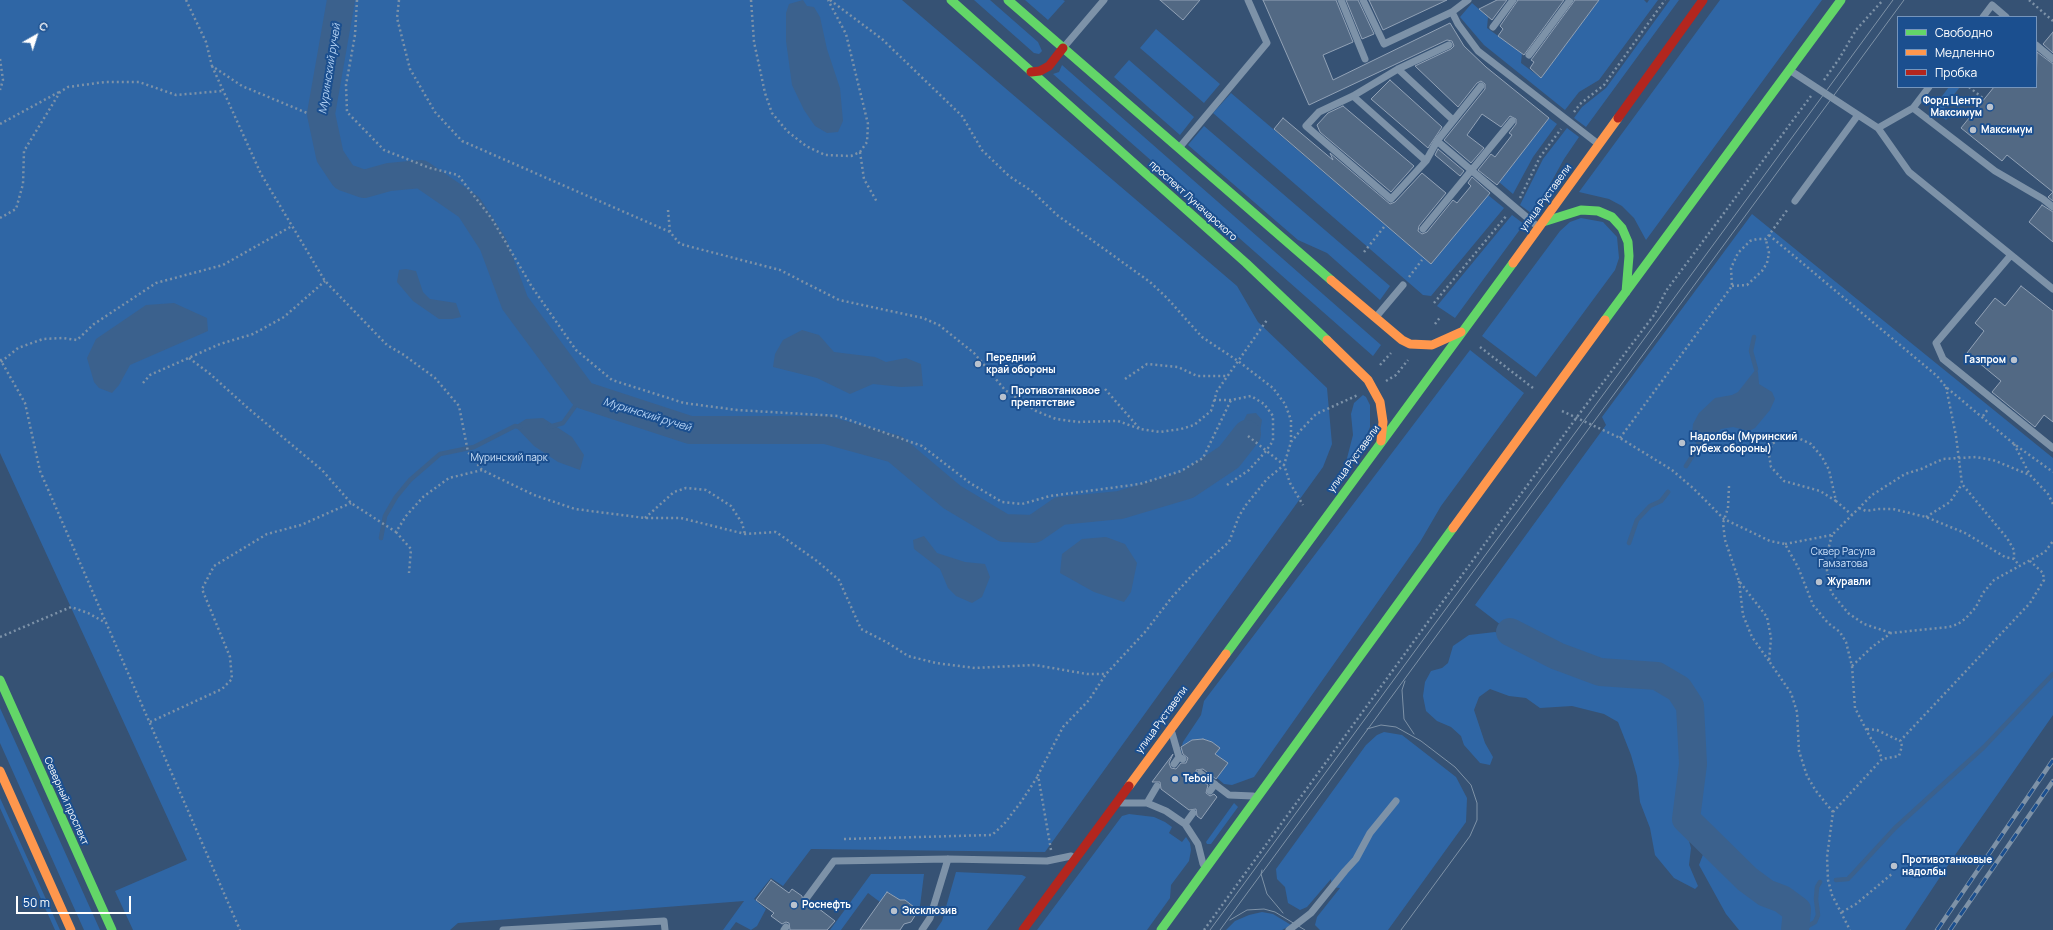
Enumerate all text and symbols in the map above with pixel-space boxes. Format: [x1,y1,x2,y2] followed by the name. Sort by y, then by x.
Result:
[16,16,56,56] north arrow
[1897,16,2037,88] legend
[36,18,52,35] text: С
[316,23,344,115] water label: Муринский ручей
[1935,24,1993,41] text: Свободно
[1935,44,1995,61] text: Медленно
[1935,64,1977,81] text: Пробка
[1923,95,1982,118] place label: Форд Центр Максимум
[1985,102,1995,112] marker: Форд Центр Максимум
[1981,124,2032,136] place label: Максимум
[1968,125,1978,135] marker: Максимум
[1147,158,1239,244] street label: проспект Луначарского
[1518,162,1574,234] street label: улица Руставели
[986,352,1056,376] place label: Передний край обороны
[1965,354,2006,366] place label: Газпром
[2009,355,2019,365] marker: Газпром
[973,359,983,369] marker: Передний край обороны
[1011,385,1100,408] place label: Противотанковое препятствие
[998,392,1008,402] marker: Противотанковое препятствие
[601,395,693,435] water label: Муринский ручей
[1326,423,1382,495] street label: улица Руставели
[1690,431,1797,454] place label: Надолбы (Муринский рубеж обороны)
[1677,438,1687,448] marker: Надолбы (Муринский рубеж обороны)
[470,452,548,464] park label: Муринский парк
[1811,546,1875,570] park label: Сквер Расула Гамзатова
[1827,576,1871,588] place label: Журавли
[1814,577,1824,587] marker: Журавли
[1134,684,1190,756] street label: улица Руставели
[41,755,91,847] street label: Северный проспект
[1183,773,1212,785] place label: Teboil
[1170,774,1180,784] marker: Teboil
[1902,854,1992,878] place label: Противотанковые надолбы
[1889,861,1899,871] marker: Противотанковые надолбы
[18,888,133,914] scale bar
[23,894,50,911] text: 50 m
[802,899,851,911] place label: Роснефть
[789,900,799,910] marker: Роснефть
[902,905,957,917] place label: Эксклюзив
[889,906,899,916] marker: Эксклюзив

